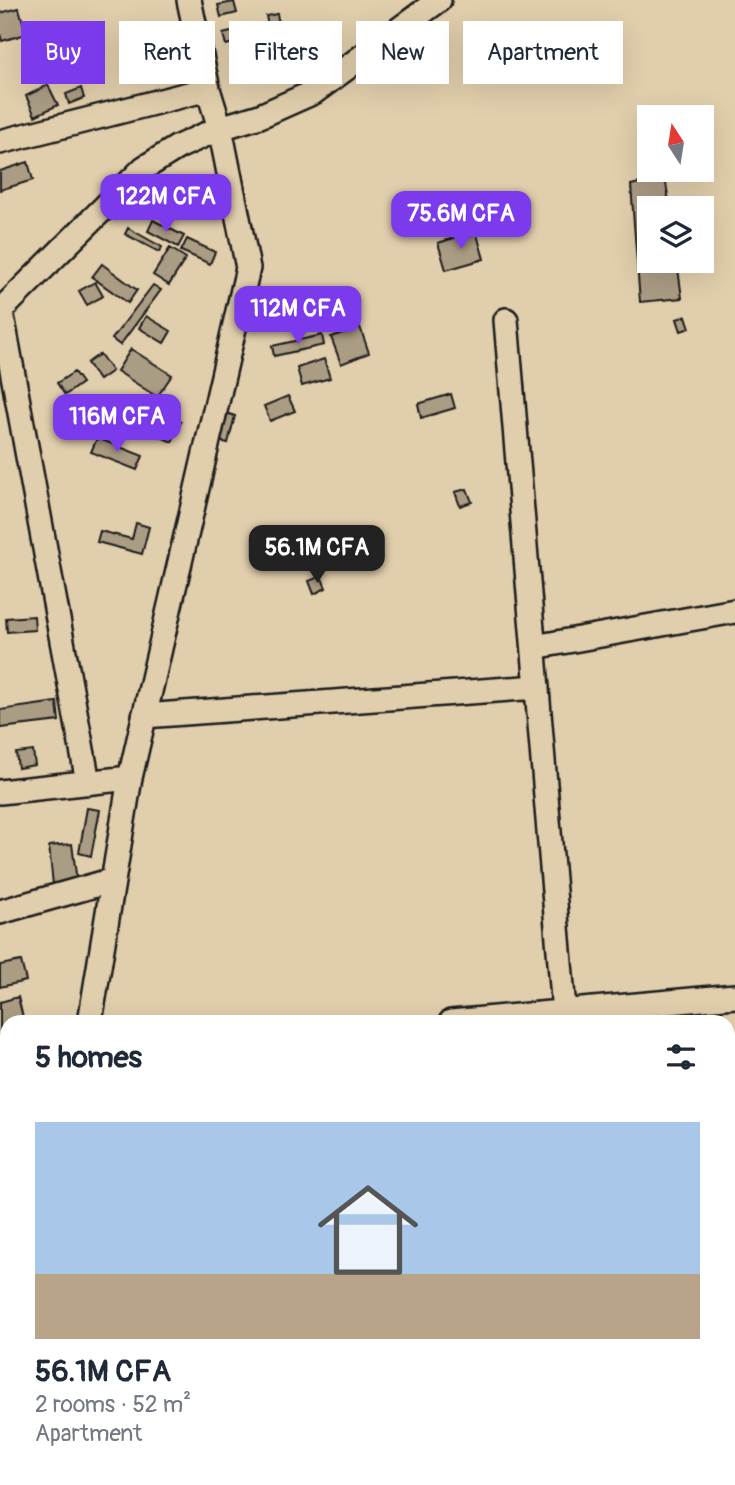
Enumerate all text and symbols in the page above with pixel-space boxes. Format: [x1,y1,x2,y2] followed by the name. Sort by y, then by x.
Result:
[21,21,105,84] chip: Buy
[119,21,215,84] chip: Rent
[229,21,342,84] chip: Filters
[356,21,449,84] chip: New
[463,21,623,84] chip: Apartment
[637,105,714,182] north arrow
[637,105,714,273] map controls
[94,174,238,234] pin: 122M CFA
[116,182,216,211] text: 122M CFA
[381,191,541,251] pin: 75.6M CFA
[637,196,714,273] button: layers
[407,199,515,228] text: 75.6M CFA
[226,286,370,346] pin: 112M CFA
[250,294,346,323] text: 112M CFA
[45,394,189,454] pin: 116M CFA
[69,402,165,431] text: 116M CFA
[237,526,397,585] pin: 56.1M CFA
[265,533,369,562] text: 56.1M CFA
[662,1038,700,1076] icon: filters
[35,1039,142,1076] text: 5 homes
[305,1167,431,1293] icon: home
[35,1353,171,1390] text: 56.1M CFA
[35,1390,191,1419] text: 2 rooms · 52 m²
[35,1419,142,1448] text: Apartment

